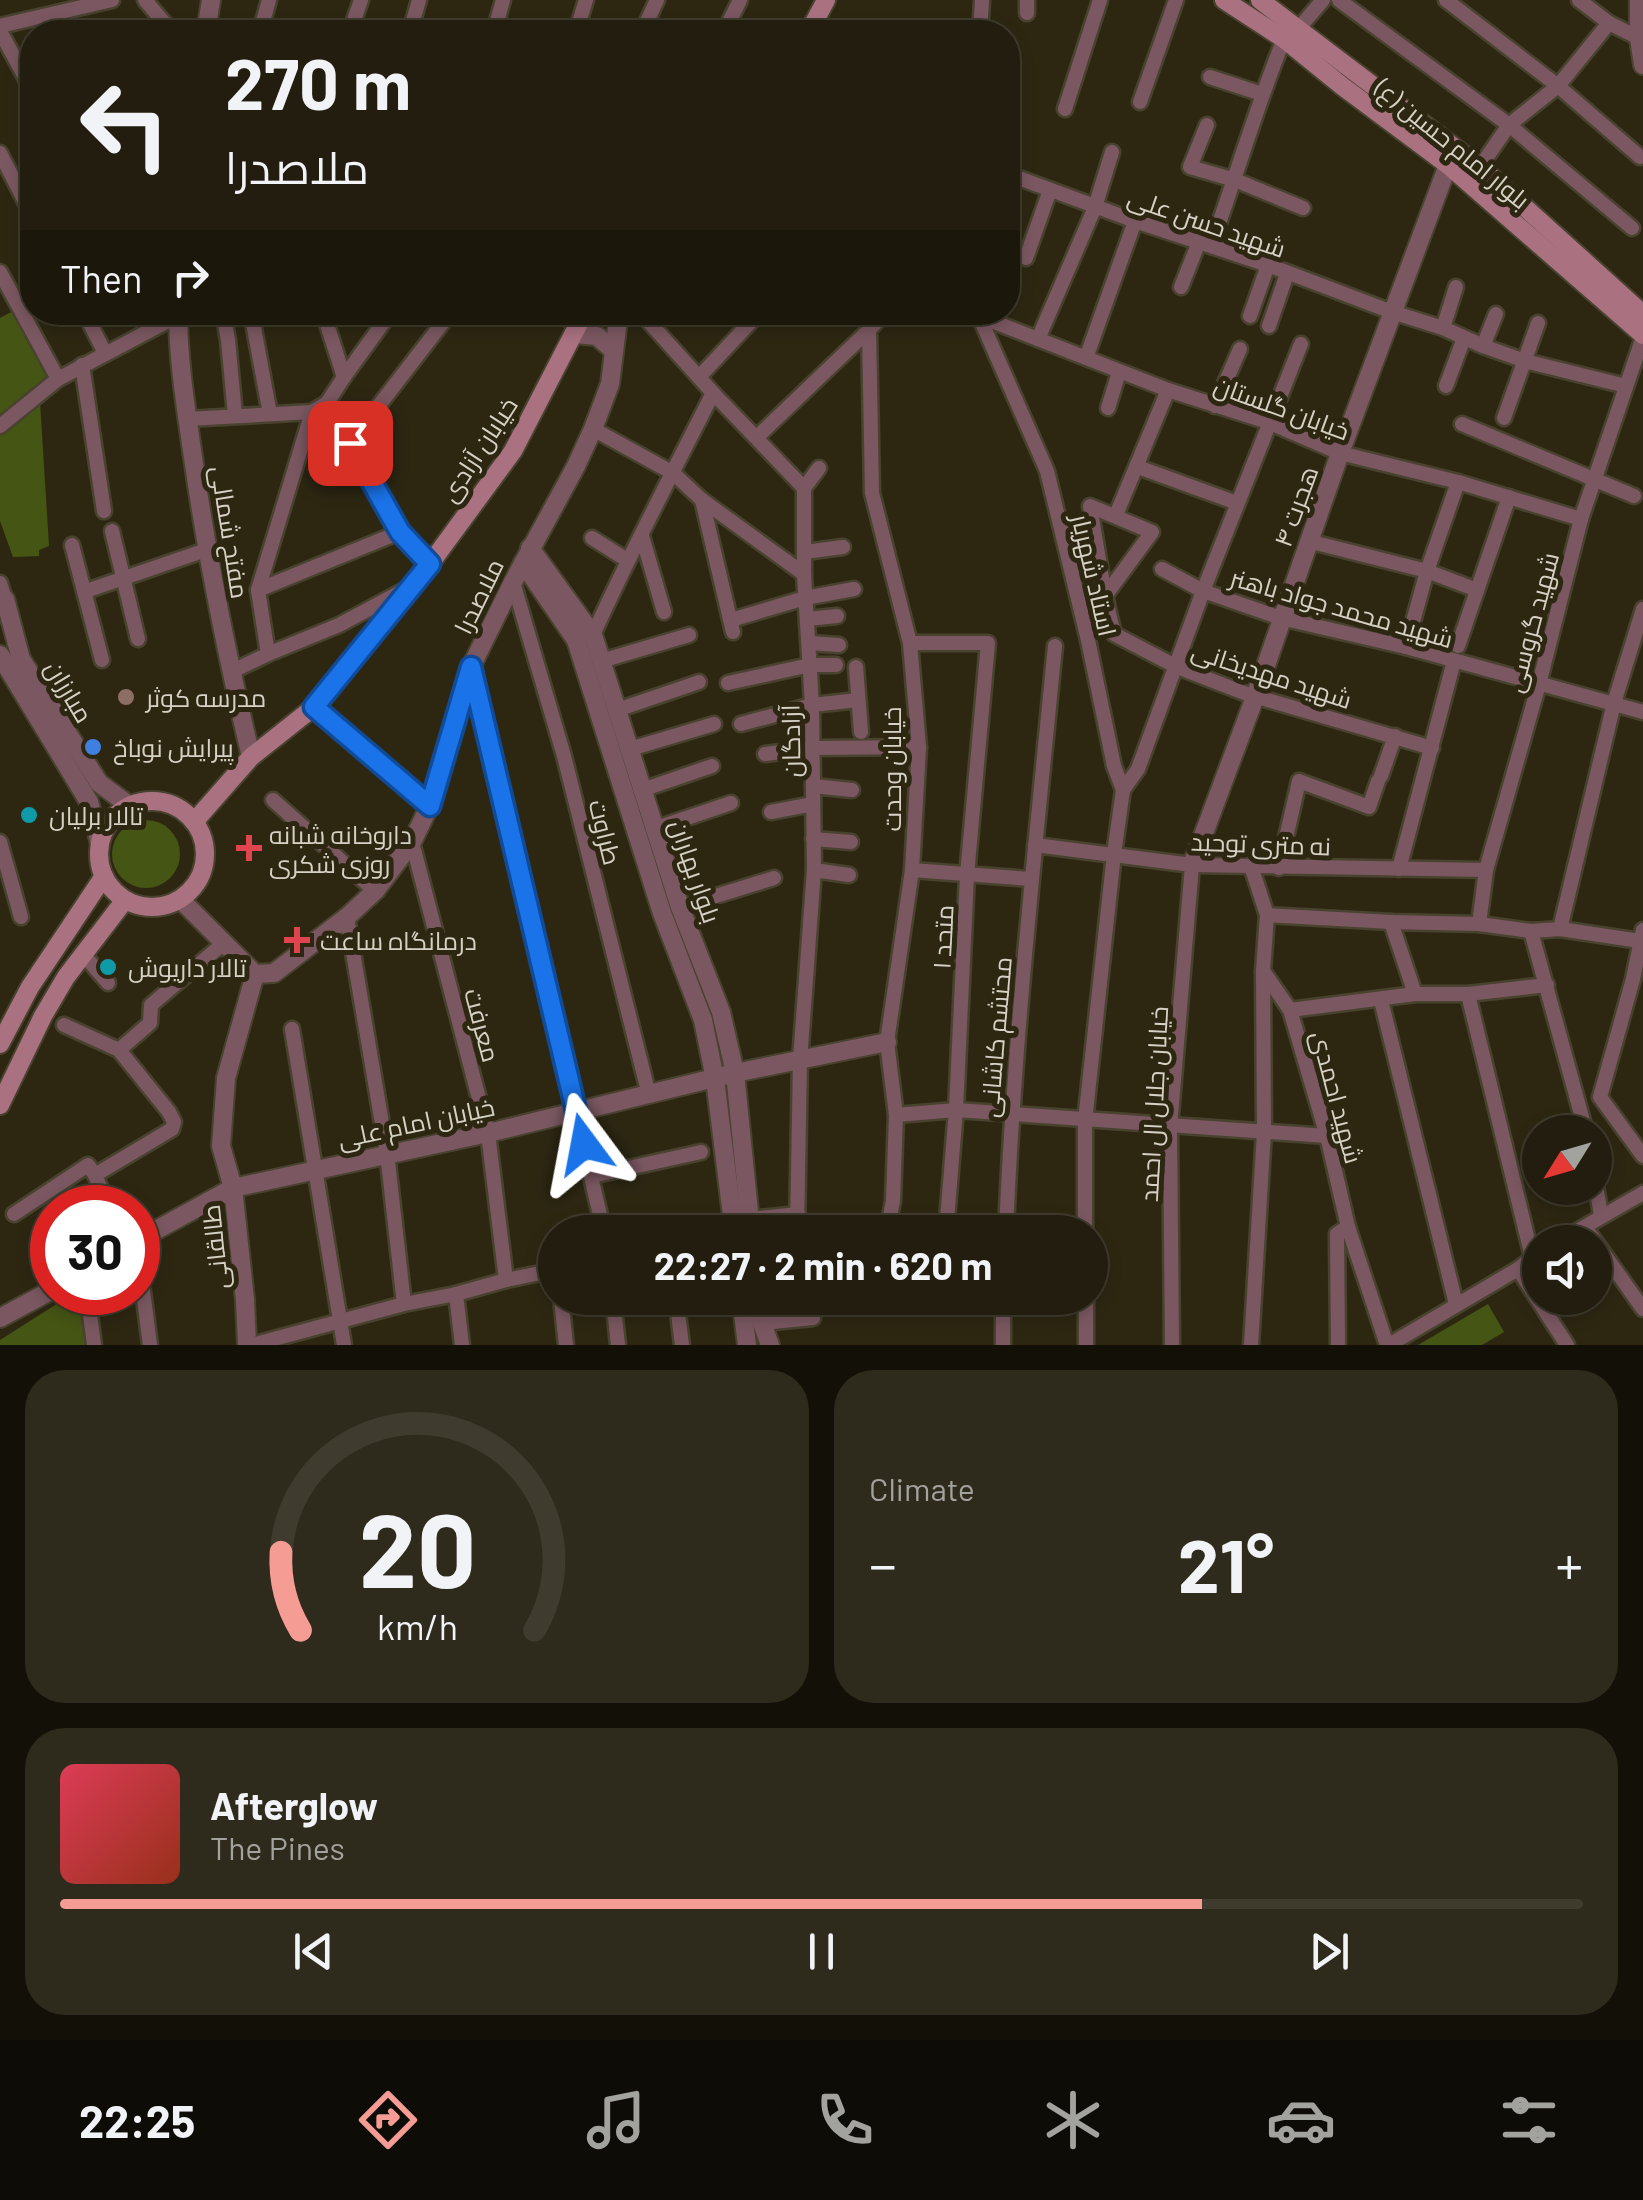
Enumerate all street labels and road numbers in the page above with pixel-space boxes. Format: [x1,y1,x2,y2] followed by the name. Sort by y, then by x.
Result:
[1366,71,1536,218] street label: بلوار امام حسین (ع)
[1124,181,1290,264] street label: شهید حسن علی
[1210,369,1354,446] street label: خیابان گلستان
[433,391,524,508] street label: خیابان آزادی
[1267,461,1324,551] street label: هجرت ۴
[203,463,256,601] street label: مفتح شمالی
[1065,509,1124,639] street label: استاد شهریار
[1498,549,1565,696] street label: شهید گروسی
[447,553,510,639] street label: ملاصدرا
[1225,560,1457,654] street label: شهید محمد جواد باهنر
[1188,634,1356,715] street label: شهید مهدیخانی
[39,654,100,728] street label: مبارزان
[774,704,807,778] street label: آزادگان
[876,707,907,831] street label: خیابان وحدت
[582,796,629,868] street label: طراوت
[663,815,728,927] street label: بلوار بهاران
[1190,826,1332,861] street label: نه متری توحید
[925,904,959,970] street label: متحد ۱
[973,955,1021,1119] street label: محتشم کاشانی
[458,985,507,1065] street label: معرفت
[1133,1005,1174,1203] street label: خیابان جلال ال احمد
[1305,1027,1370,1167] street label: شهید احمدی
[335,1091,498,1157] street label: خیابان امام علی
[195,1203,234,1291] street label: طالقانی

